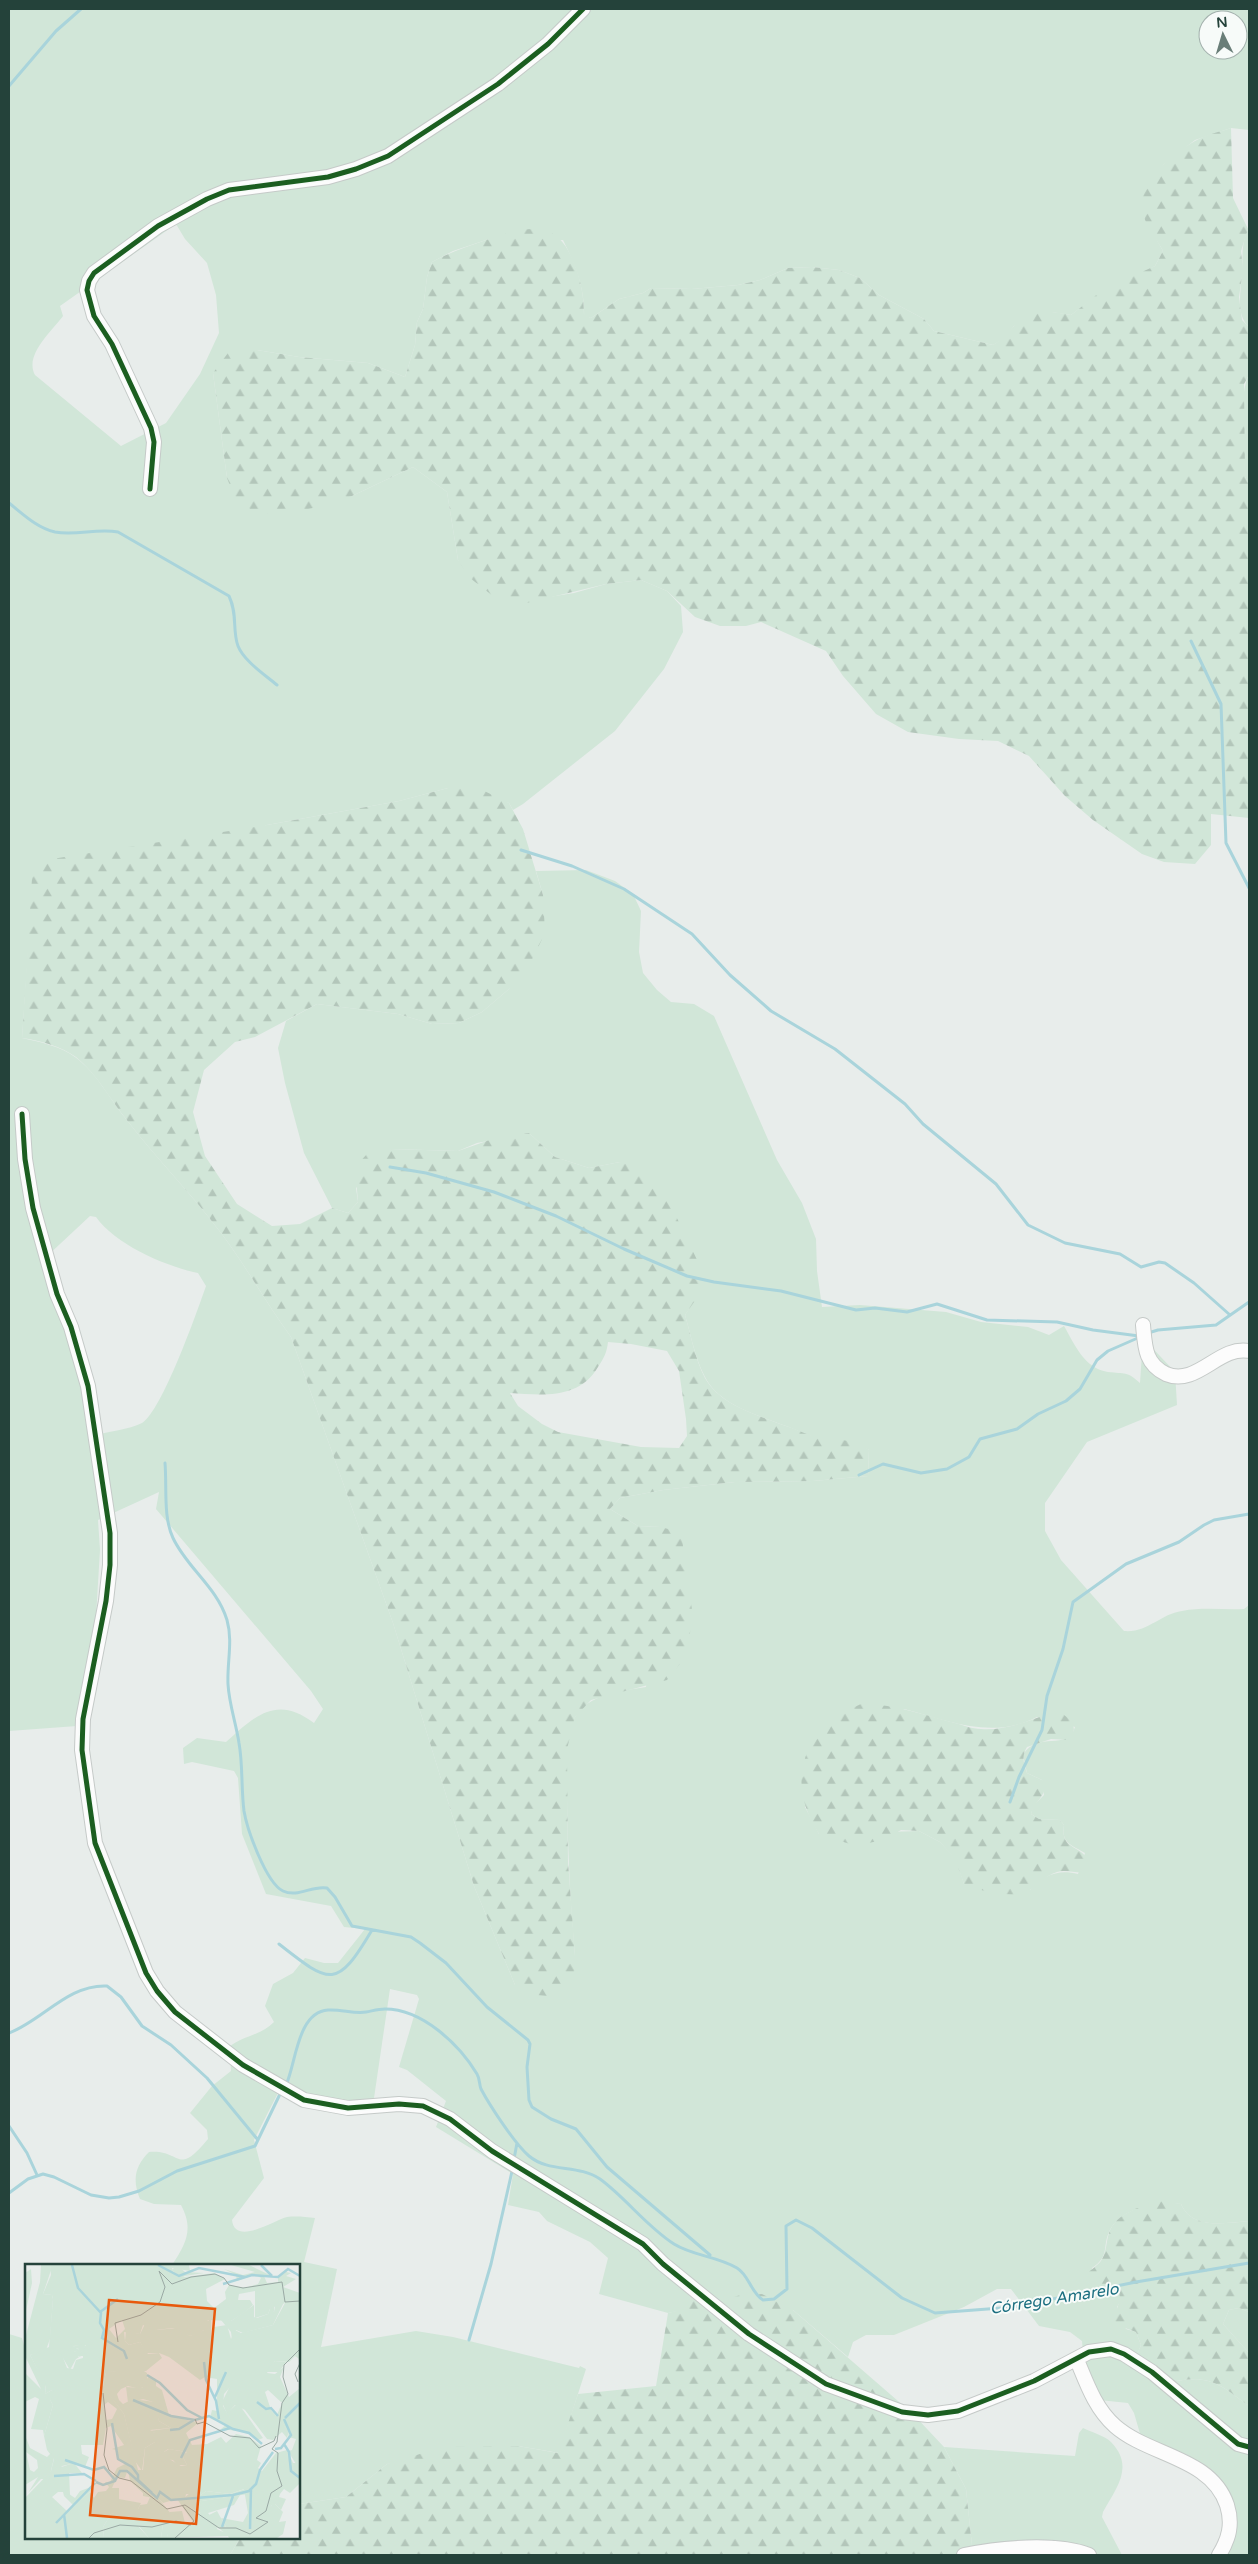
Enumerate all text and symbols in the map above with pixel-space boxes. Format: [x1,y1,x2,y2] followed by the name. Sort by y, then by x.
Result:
[1198,10,1248,60] north arrow
[1216,14,1228,32] text: N
[25,2264,300,2539] inset map
[988,2279,1121,2319] water label: Córrego Amarelo

